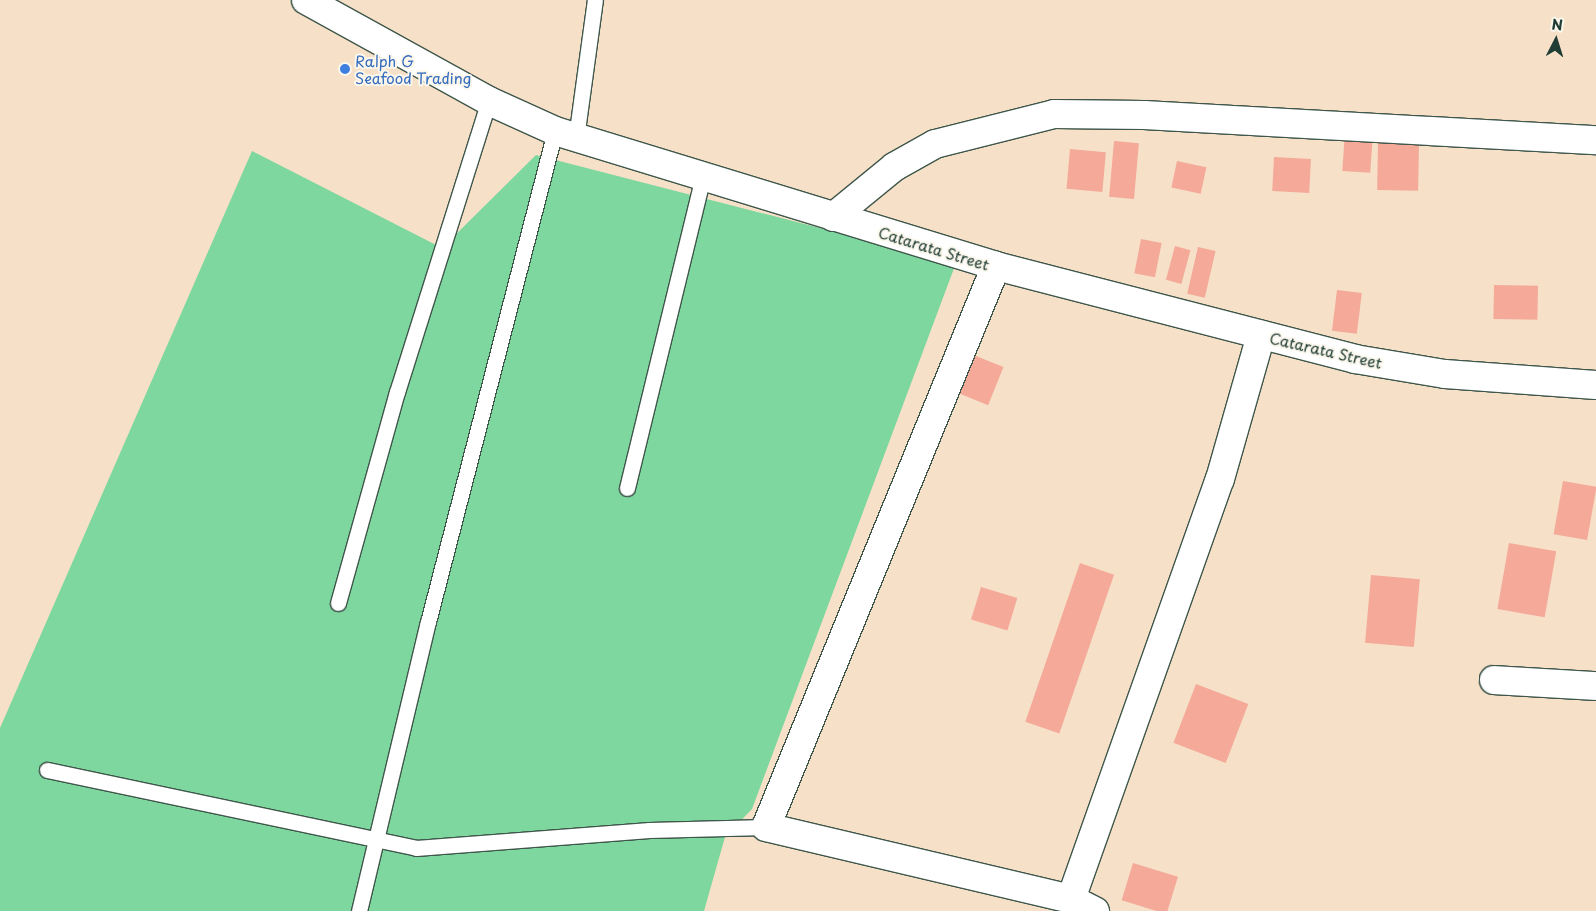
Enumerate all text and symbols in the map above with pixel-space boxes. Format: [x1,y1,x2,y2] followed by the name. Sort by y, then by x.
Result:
[1551,14,1564,36] text: N
[1531,15,1581,65] north arrow
[355,51,473,86] place label: Ralph G Seafood Trading
[339,63,351,75] marker: Ralph G Seafood Trading
[876,222,992,274] street label: Catarata Street
[1267,328,1385,372] street label: Catarata Street

